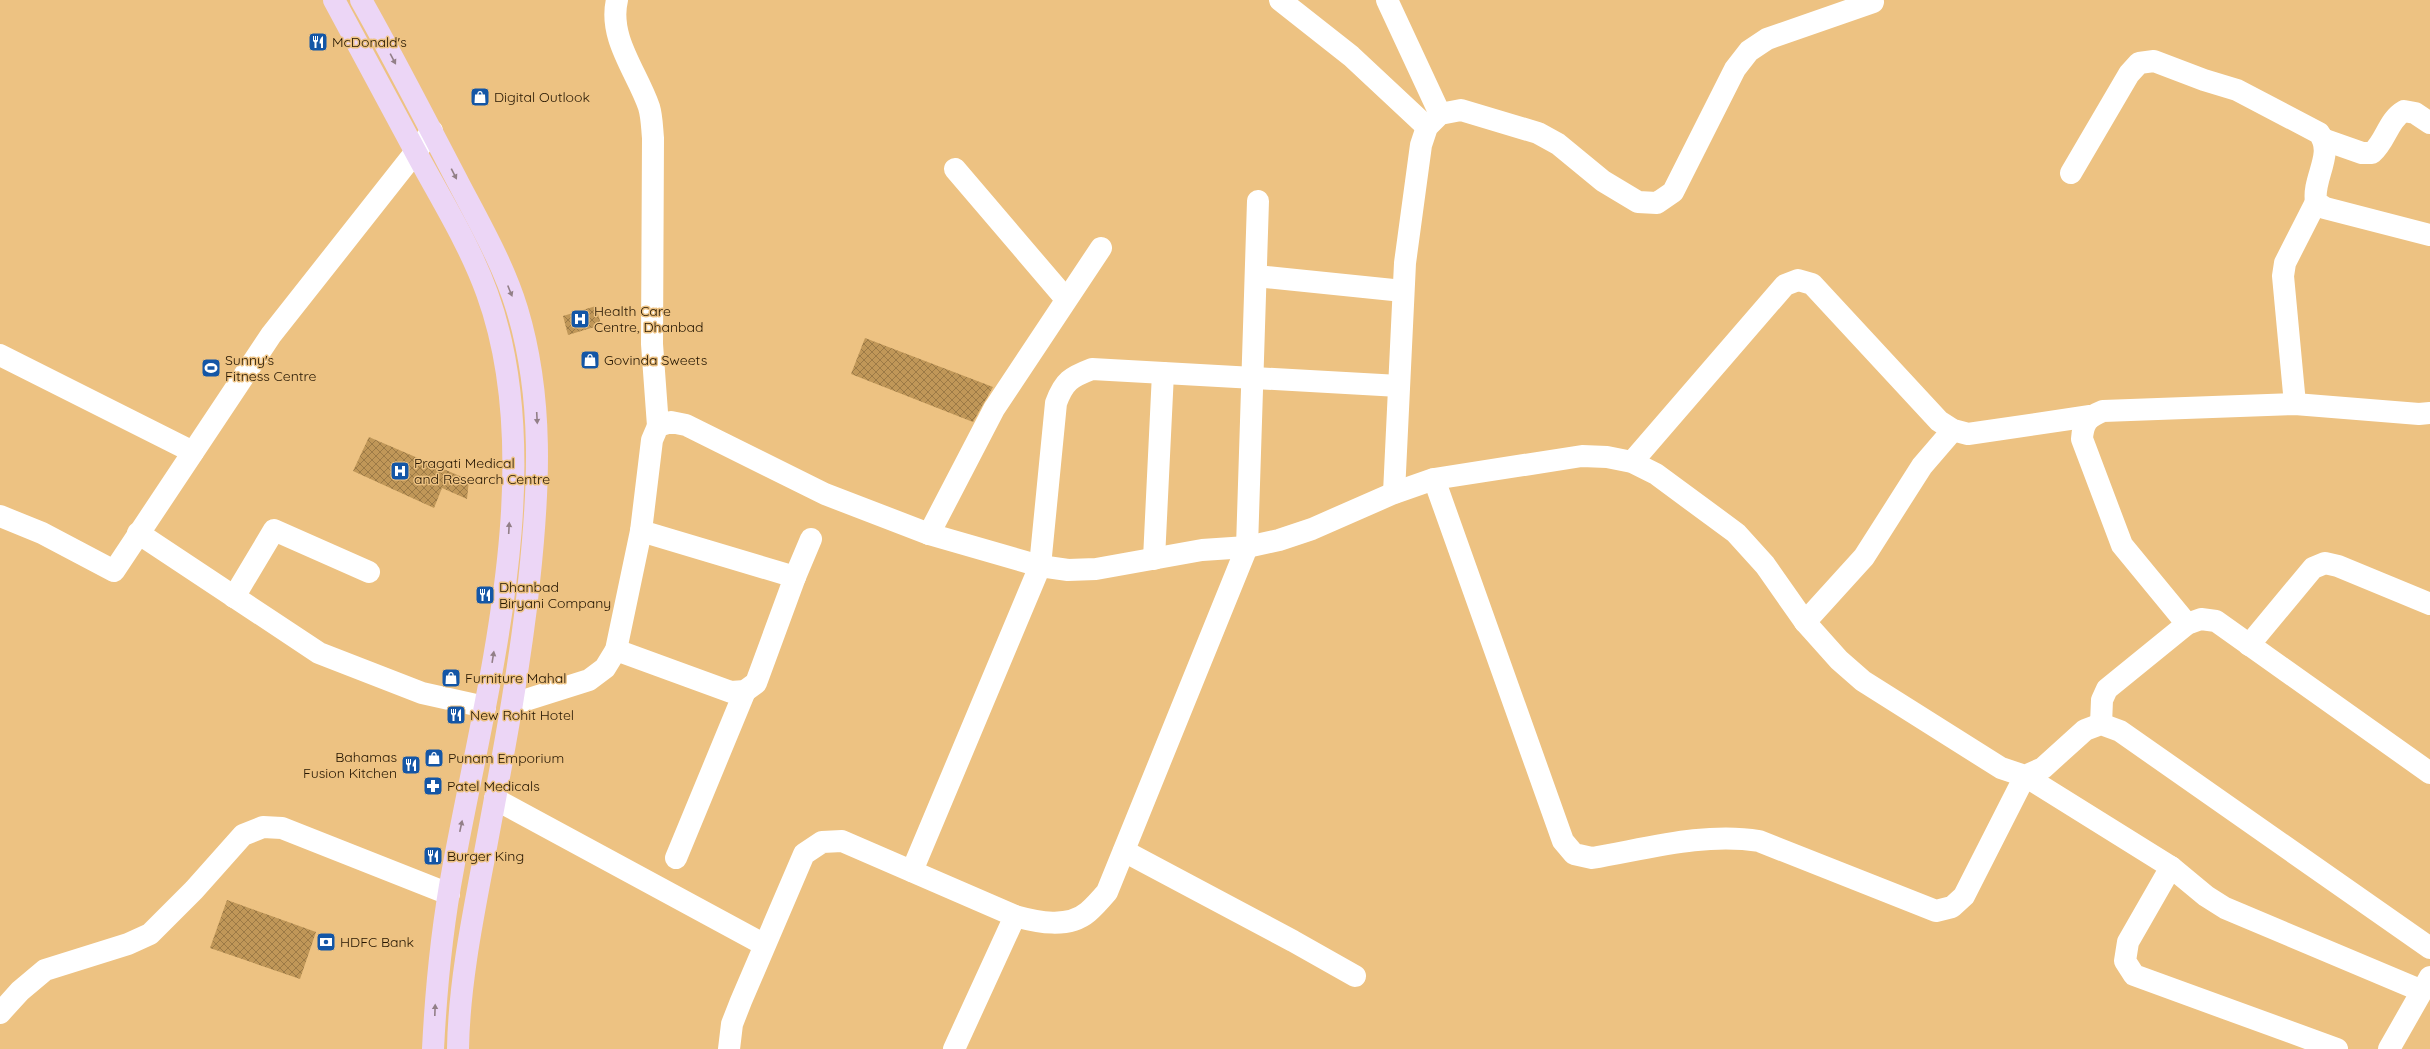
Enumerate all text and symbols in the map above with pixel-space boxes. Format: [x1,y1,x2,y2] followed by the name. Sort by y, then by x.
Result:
[307,31,329,53] restaurant icon: McDonald's
[332,33,407,51] place label: McDonald's
[390,53,396,65] one-way arrow
[469,86,491,108] shop icon: Digital Outlook
[494,88,590,106] place label: Digital Outlook
[451,168,457,180] one-way arrow
[507,285,513,296] one-way arrow
[594,302,703,336] place label: Health Care Centre, Dhanbad
[569,308,591,330] hospital icon: Health Care Centre, Dhanbad
[579,349,601,371] shop icon: Govinda Sweets
[225,351,317,385] place label: Sunny's Fitness Centre
[604,351,707,369] place label: Govinda Sweets
[200,357,222,379] sports icon: Sunny's Fitness Centre
[533,412,540,424] one-way arrow
[414,454,550,488] place label: Pragati Medical and Research Centre
[389,460,411,482] hospital icon: Pragati Medical and Research Centre
[506,522,513,534] one-way arrow
[499,578,611,612] place label: Dhanbad Biryani Company
[474,584,496,606] restaurant icon: Dhanbad Biryani Company
[490,651,496,663] one-way arrow
[440,667,462,689] shop icon: Furniture Mahal
[465,669,566,687] place label: Furniture Mahal
[445,704,467,726] restaurant icon: New Rohit Hotel
[470,706,574,724] place label: New Rohit Hotel
[423,747,445,769] shop icon: Punam Emporium
[303,748,397,782] place label: Bahamas Fusion Kitchen
[448,749,564,767] place label: Punam Emporium
[400,754,422,776] restaurant icon: Bahamas Fusion Kitchen
[422,775,444,797] pharmacy icon: Patel Medicals
[447,777,540,795] place label: Patel Medicals
[459,820,465,832] one-way arrow
[422,845,444,867] restaurant icon: Burger King
[447,847,524,865] place label: Burger King
[315,931,337,953] bank icon: HDFC Bank
[340,933,414,951] place label: HDFC Bank
[432,1003,438,1016] one-way arrow

